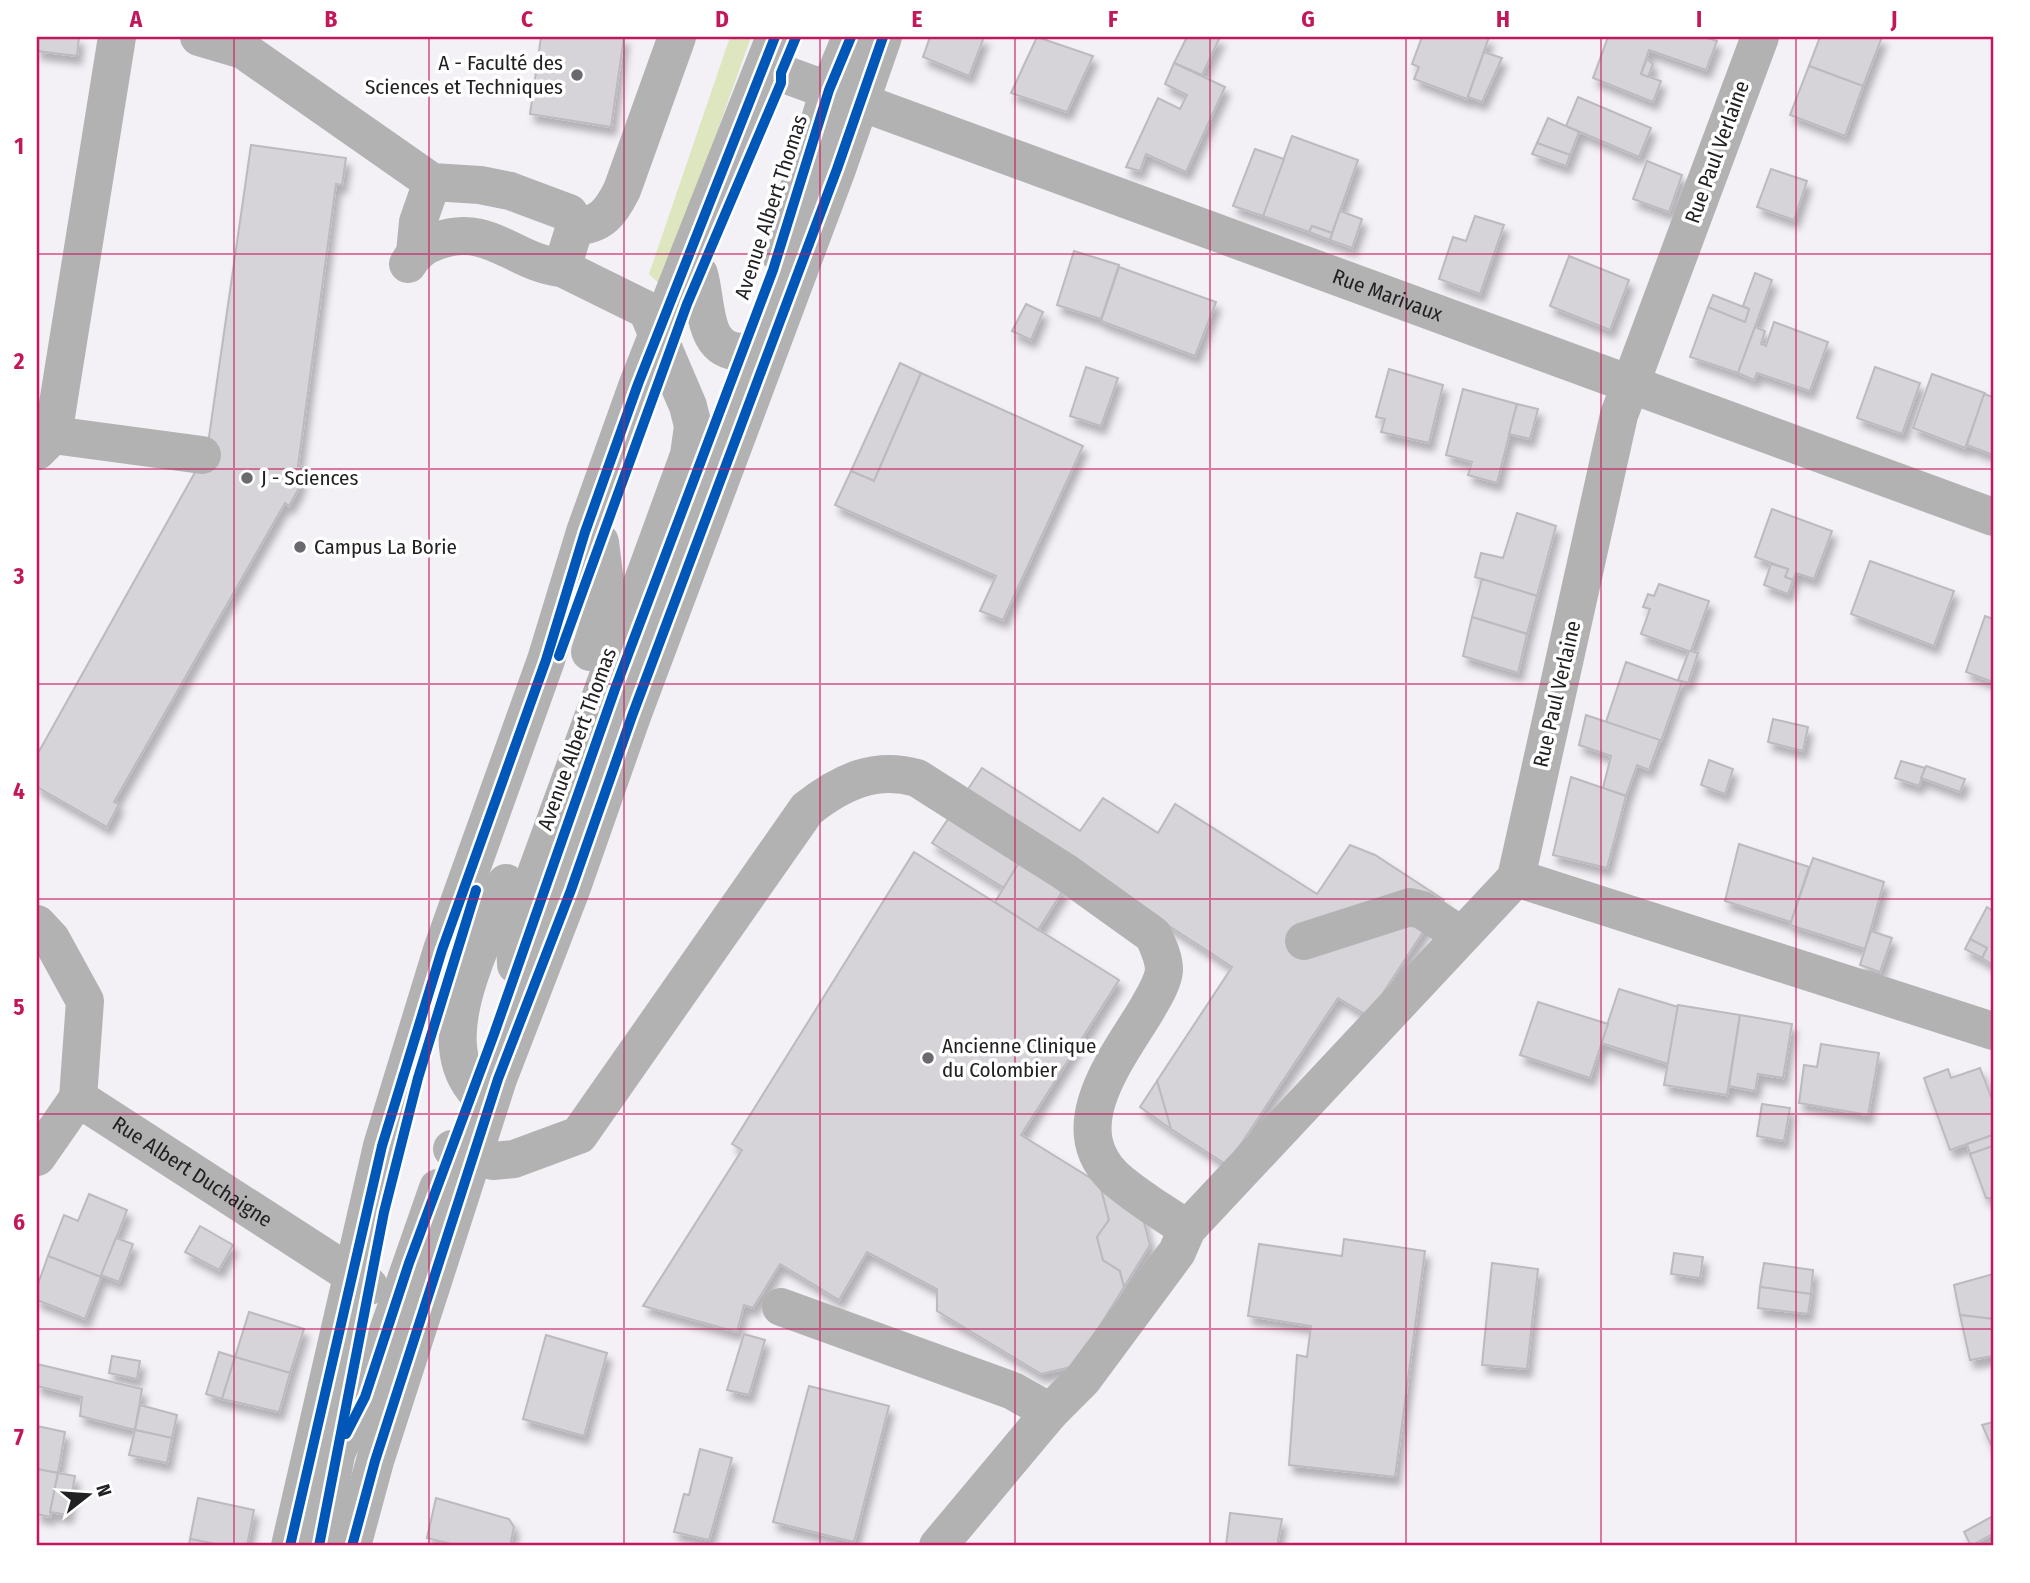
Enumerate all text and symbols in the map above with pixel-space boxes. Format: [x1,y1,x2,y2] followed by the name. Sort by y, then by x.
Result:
[129,5,143,33] text: A
[325,5,338,33] text: B
[521,5,533,33] text: C
[715,5,729,33] text: D
[912,5,923,33] text: E
[1108,5,1118,33] text: F
[1301,5,1315,33] text: G
[1496,5,1510,33] text: H
[1696,5,1702,33] text: I
[1890,5,1897,33] text: J
[365,50,563,100] place label: A - Faculté des Sciences et Techniques
[569,67,585,83] marker: A - Faculté des Sciences et Techniques
[1679,77,1755,227] street label: Rue Paul Verlaine
[729,111,813,303] street label: Avenue Albert Thomas
[14,132,24,160] text: 1
[1329,263,1447,328] street label: Rue Marivaux
[13,347,25,375] text: 2
[261,465,358,491] place label: J - Sciences
[239,470,255,486] marker: J - Sciences
[314,534,457,560] place label: Campus La Borie
[292,539,308,555] marker: Campus La Borie
[13,562,25,590] text: 3
[1527,618,1587,770] street label: Rue Paul Verlaine
[532,644,622,834] street label: Avenue Albert Thomas
[13,777,25,805] text: 4
[13,993,25,1021] text: 5
[942,1033,1096,1083] place label: Ancienne Clinique du Colombier
[920,1050,936,1066] marker: Ancienne Clinique du Colombier
[107,1111,277,1233] street label: Rue Albert Duchaigne
[13,1208,25,1236] text: 6
[14,1423,24,1451] text: 7
[52,1460,122,1530] north arrow
[91,1481,116,1499] text: N

